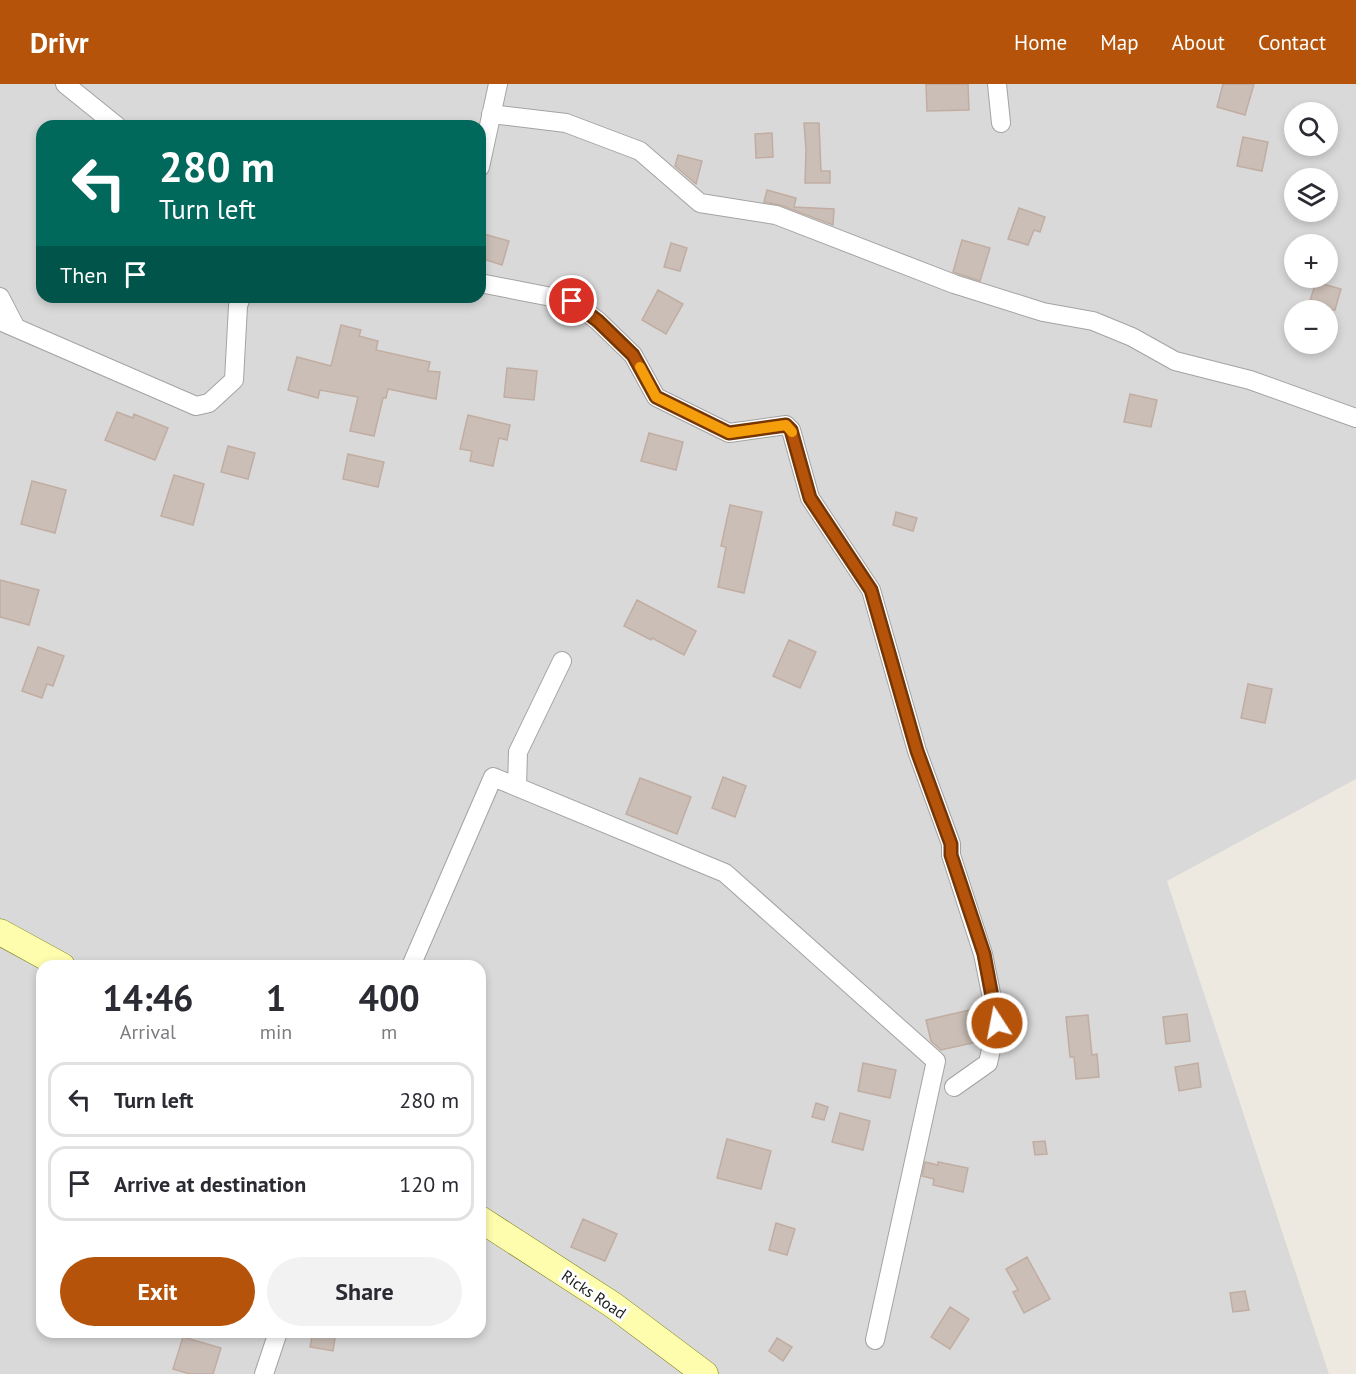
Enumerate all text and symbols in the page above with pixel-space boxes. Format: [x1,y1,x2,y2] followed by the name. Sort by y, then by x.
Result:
[30,24,89,61] text: Drivr
[1014,29,1067,56] text: Home
[1100,29,1139,56] text: Map
[1172,29,1225,56] text: About
[1258,29,1326,56] text: Contact
[1284,102,1338,354] map controls
[1284,102,1338,156] button: search
[159,139,275,194] text: 280 m
[60,144,138,222] icon: left
[1284,168,1338,222] button: layers
[159,192,256,226] text: Turn left
[1284,234,1338,288] button: +
[119,258,152,291] icon: arrive
[60,261,107,289] text: Then
[546,275,597,326] pin
[555,284,588,317] icon: arrive
[1284,300,1338,354] button: −
[102,974,194,1021] text: 14:46
[266,974,286,1021] text: 1
[359,974,420,1021] text: 400
[965,991,1029,1055] position arrow
[120,1019,176,1045] text: Arrival
[260,1019,292,1045] text: min
[381,1019,397,1045] text: m
[63,1083,96,1116] icon: left
[114,1086,194,1114] text: Turn left
[399,1086,459,1114] text: 280 m
[63,1167,96,1200] icon: arrive
[114,1170,306,1198] text: Arrive at destination
[399,1170,459,1198] text: 120 m
[60,1257,255,1326] button: Exit
[267,1257,462,1326] button: Share
[558,1265,630,1323] street label: Ricks Road

